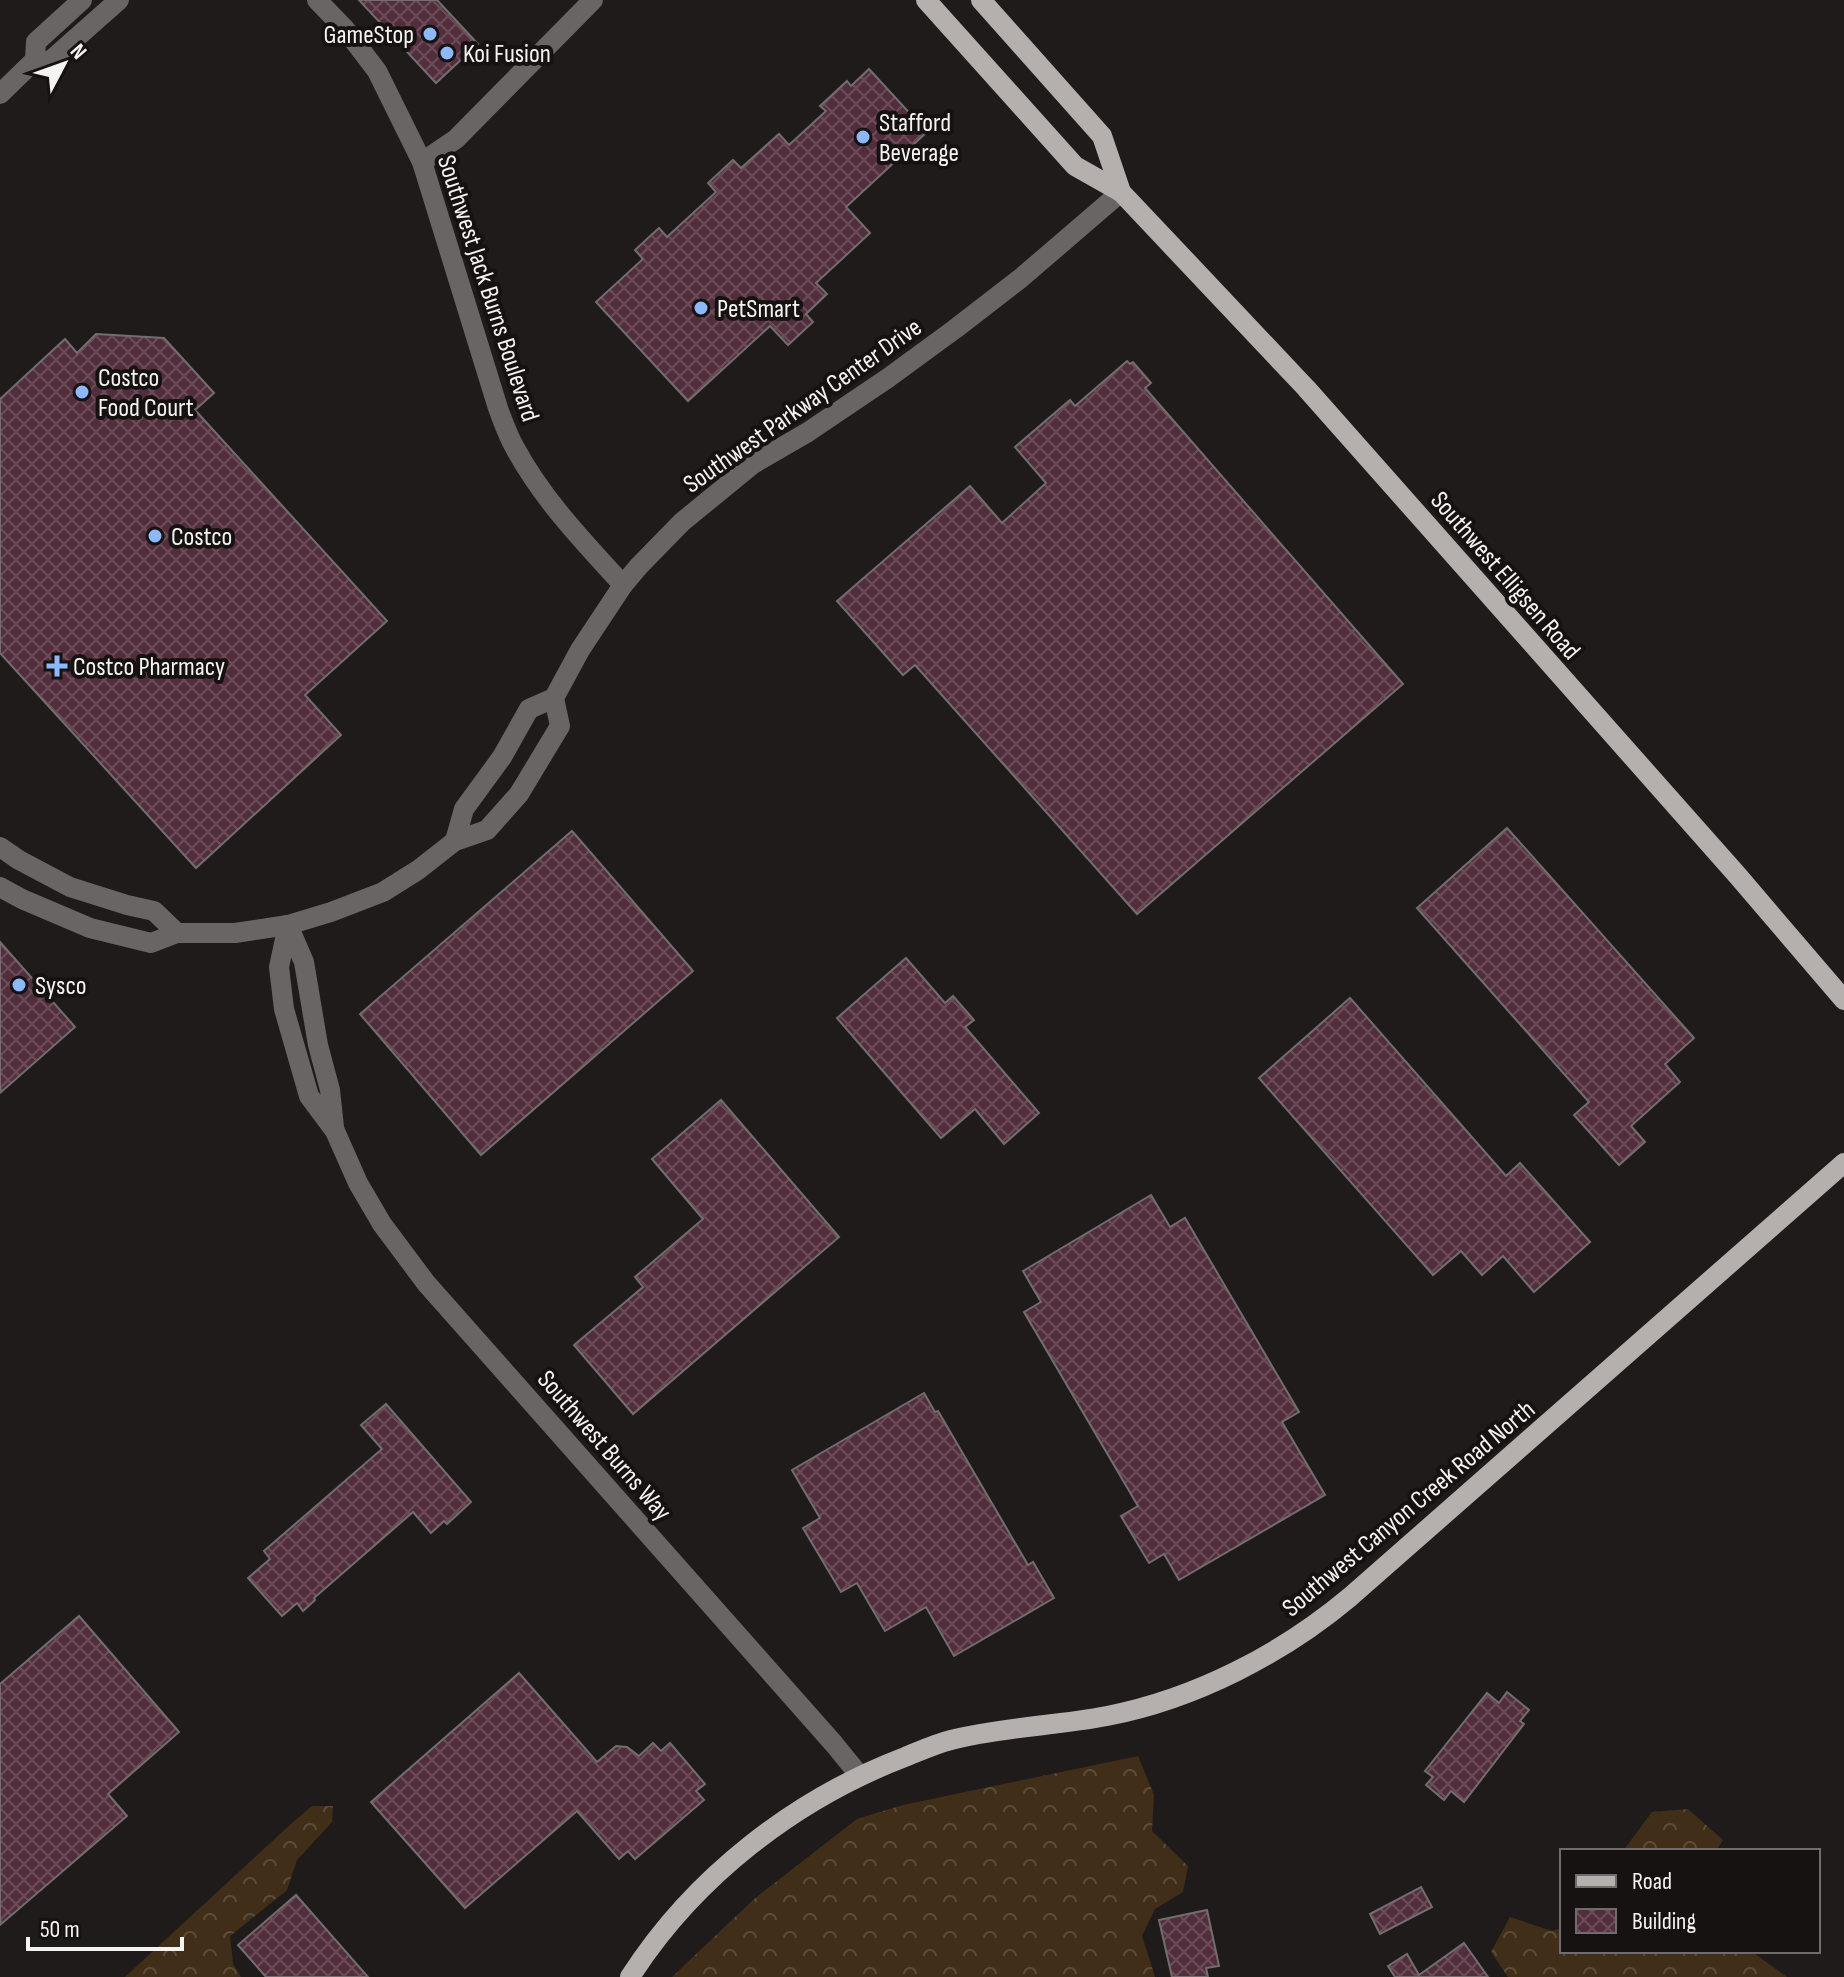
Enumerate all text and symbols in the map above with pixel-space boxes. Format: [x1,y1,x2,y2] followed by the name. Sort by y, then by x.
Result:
[324,20,414,51] place label: GameStop
[24,24,104,104] north arrow
[421,25,439,43] marker: GameStop
[64,39,92,65] text: N
[463,39,551,70] place label: Koi Fusion
[438,44,456,62] marker: Koi Fusion
[879,108,959,169] place label: Stafford Beverage
[854,128,872,146] marker: Stafford Beverage
[430,151,545,426] street label: Southwest Jack Burns Boulevard
[717,294,800,325] place label: PetSmart
[692,299,710,317] marker: PetSmart
[678,312,928,500] street label: Southwest Parkway Center Drive
[98,363,194,424] place label: Costco Food Court
[73,383,91,401] marker: Costco Food Court
[1423,486,1586,666] street label: Southwest Elligsen Road
[171,522,232,553] place label: Costco
[146,527,164,545] marker: Costco
[73,652,225,683] place label: Costco Pharmacy
[48,657,66,675] marker: Costco Pharmacy
[35,971,87,1002] place label: Sysco
[10,976,28,994] marker: Sysco
[530,1365,677,1527] street label: Southwest Burns Way
[1276,1394,1542,1624] street label: Southwest Canyon Creek Road North
[1560,1849,1820,1953] legend
[1632,1867,1672,1896] text: Road
[28,1901,182,1951] scale bar
[1632,1907,1696,1936] text: Building
[40,1915,80,1944] text: 50 m

